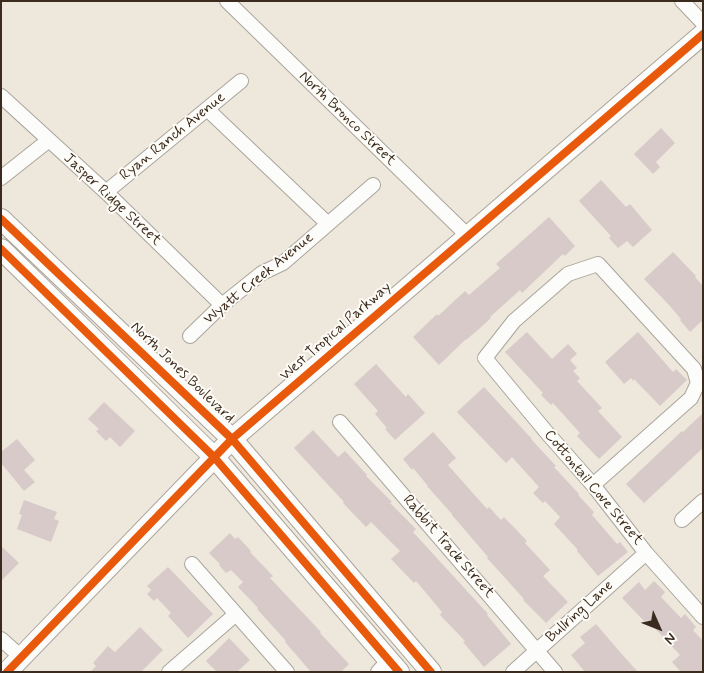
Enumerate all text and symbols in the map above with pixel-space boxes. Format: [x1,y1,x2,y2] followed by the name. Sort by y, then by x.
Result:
[295,68,399,170] street label: North Bronco Street
[117,89,229,185] street label: Ryan Ranch Avenue
[59,150,165,250] street label: Jasper Ridge Street
[200,229,318,329] street label: Wyatt Creek Avenue
[277,279,395,385] street label: West Tropical Parkway
[126,319,238,427] street label: North Jones Boulevard
[540,427,646,549] street label: Cottontail Cove Street
[398,492,498,602] street label: Rabbit Track Street
[543,577,617,647] street label: Bullring Lane
[634,603,684,653] north arrow
[660,629,680,648] text: N

